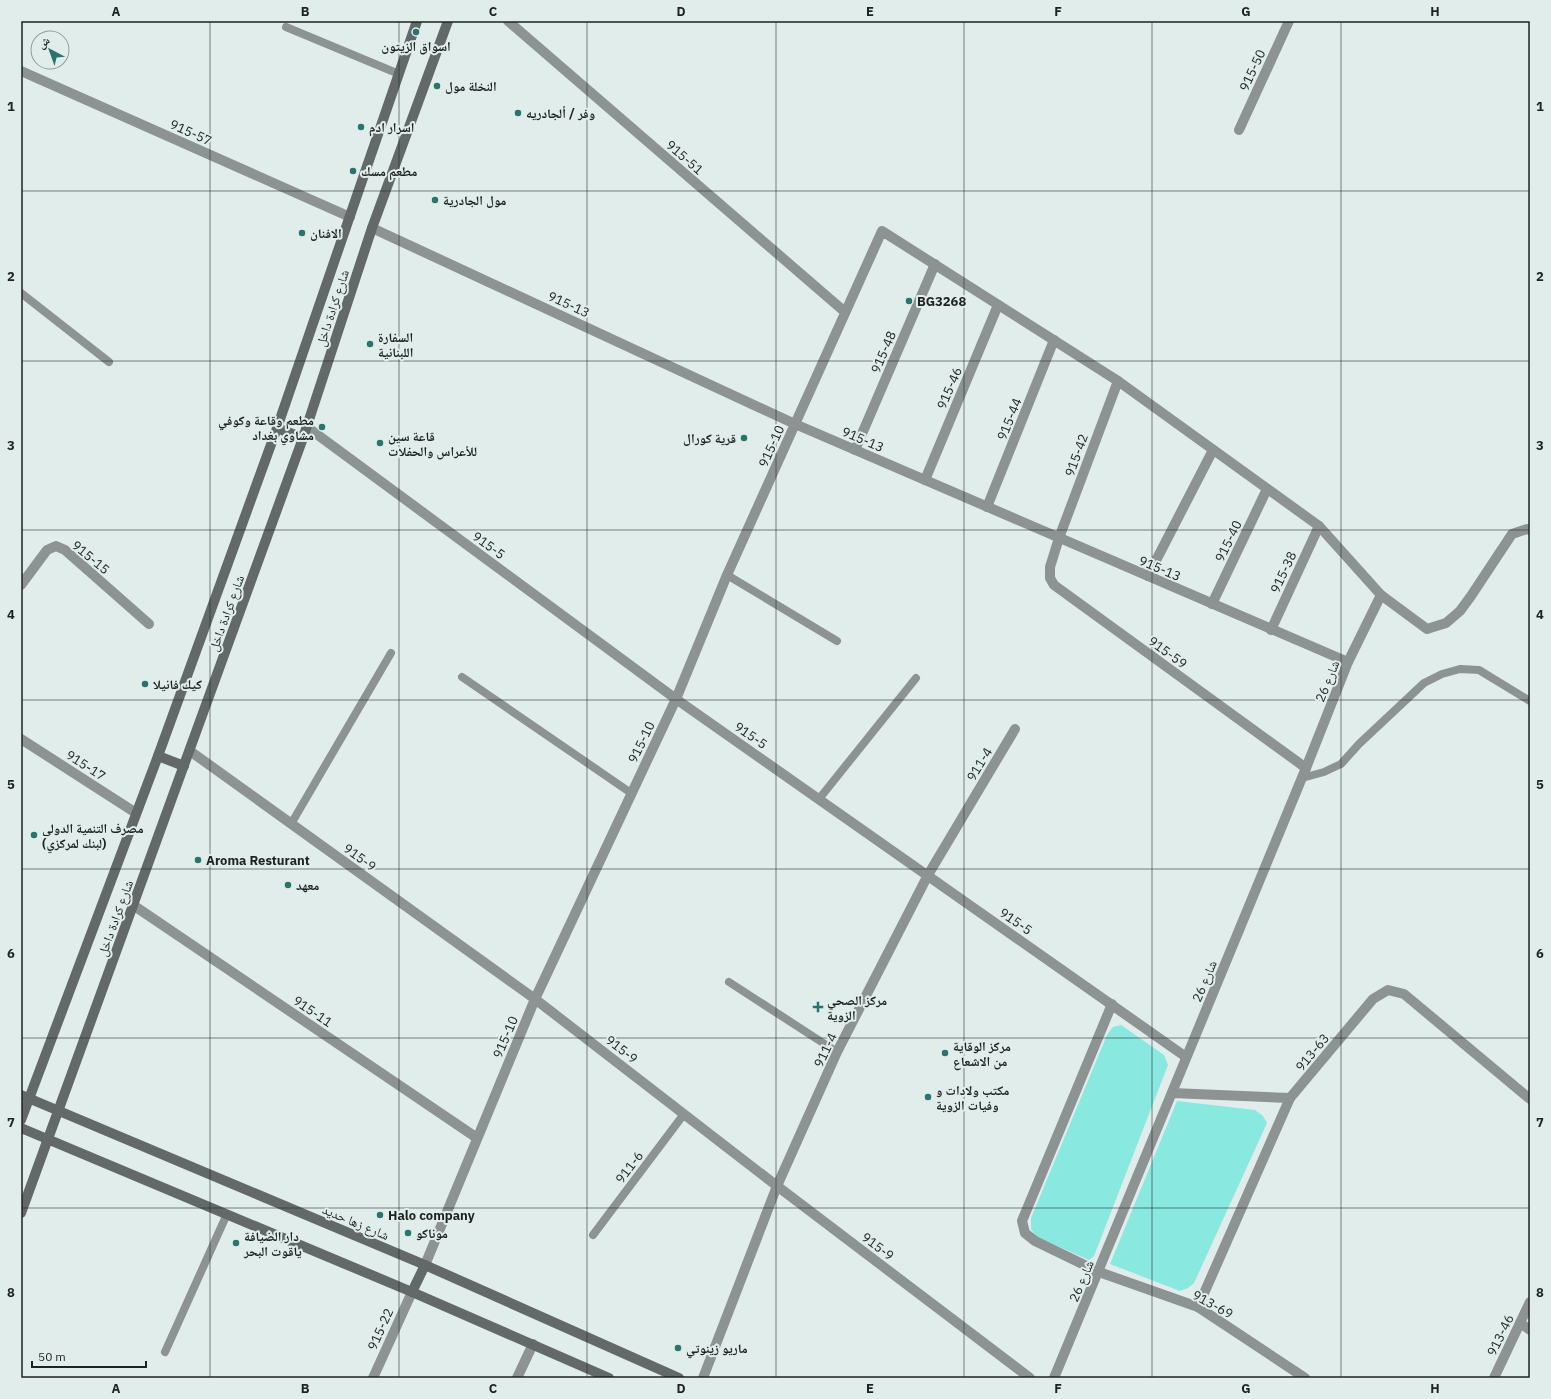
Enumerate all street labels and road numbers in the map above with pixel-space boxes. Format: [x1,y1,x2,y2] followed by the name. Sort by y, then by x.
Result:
[1235,46,1270,94] street label: 915-50
[167,116,214,149] street label: 915-57
[662,136,707,178] street label: 915-51
[312,268,354,349] street label: شارع كرادة داخل
[545,287,592,321] street label: 915-13
[867,328,900,376] street label: 915-48
[933,365,966,412] street label: 915-46
[993,395,1026,443] street label: 915-44
[755,422,788,470] street label: 915-10
[839,423,886,456] street label: 915-13
[1061,432,1092,479] street label: 915-42
[1211,517,1246,565] street label: 915-40
[469,528,508,563] street label: 915-5
[68,537,113,578] street label: 915-15
[1266,548,1301,596] street label: 915-38
[1136,552,1183,585] street label: 915-13
[205,573,249,654] street label: شارع كرادة داخل
[1145,633,1191,672] street label: 915-59
[1311,658,1344,705] street label: شارع 26
[624,718,659,766] street label: 915-10
[731,718,770,753] street label: 915-5
[963,744,996,784] street label: 911-4
[63,746,109,785] street label: 915-17
[340,840,379,875] street label: 915-9
[94,878,138,959] street label: شارع كرادة داخل
[996,904,1035,939] street label: 915-5
[1188,958,1222,1005] street label: شارع 26
[290,992,336,1031] street label: 915-11
[489,1013,522,1061] street label: 915-10
[810,1030,841,1070] street label: 911-4
[1292,1030,1333,1075] street label: 913-63
[602,1031,641,1067] street label: 915-9
[612,1148,647,1187] street label: 911-6
[320,1201,392,1245] street label: شارع زها حديد
[858,1229,897,1264] street label: 915-9
[1065,1258,1099,1305] street label: شارع 26
[1189,1286,1236,1323] street label: 913-69
[364,1306,397,1353] street label: 915-22
[1483,1312,1518,1359] street label: 913-46

